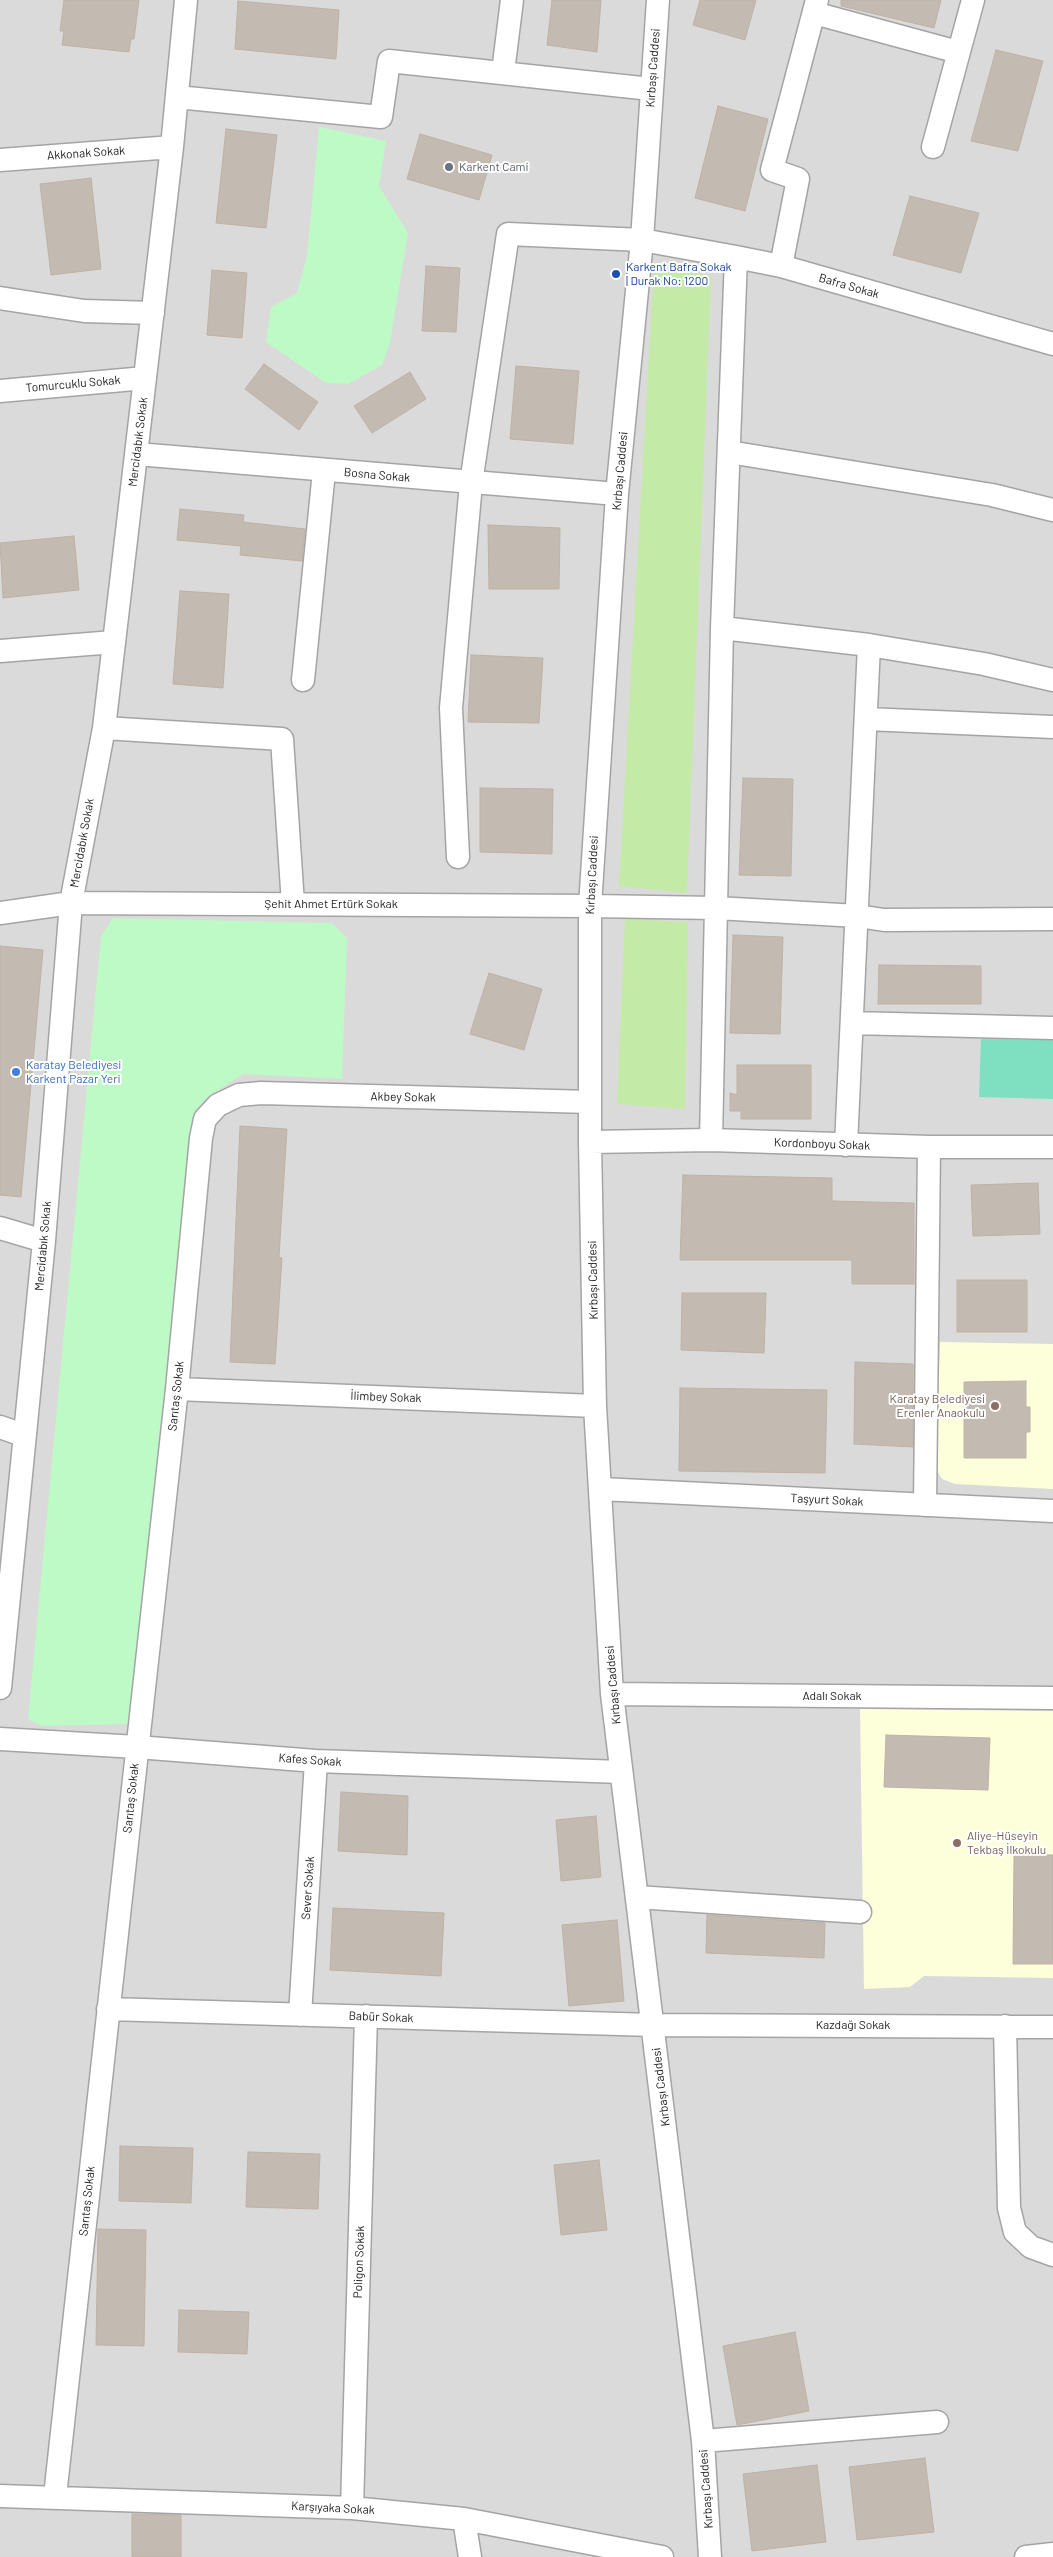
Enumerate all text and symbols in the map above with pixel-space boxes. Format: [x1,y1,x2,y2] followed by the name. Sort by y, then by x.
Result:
[643,28,663,108] street label: Kırbaşı Caddesi
[46,143,126,163] street label: Akkonak Sokak
[459,160,529,174] place label: Karkent Cami
[443,161,455,173] marker: Karkent Cami
[626,260,732,288] place label: Karkent Bafra Sokak | Durak No: 1200
[610,268,622,280] marker: Karkent Bafra Sokak | Durak No: 1200
[817,270,881,302] street label: Bafra Sokak
[25,373,121,395] street label: Tomurcuklu Sokak
[125,396,151,488] street label: Mercidabık Sokak
[609,431,631,511] street label: Kırbaşı Caddesi
[343,465,411,485] street label: Bosna Sokak
[67,797,97,889] street label: Mercidabık Sokak
[583,835,601,915] street label: Kırbaşı Caddesi
[264,897,398,911] street label: Şehit Ahmet Ertürk Sokak
[26,1058,121,1086] place label: Karatay Belediyesi Karkent Pazar Yeri
[10,1066,22,1078] marker: Karatay Belediyesi Karkent Pazar Yeri
[370,1089,436,1105] street label: Akbey Sokak
[774,1135,870,1153] street label: Kordonboyu Sokak
[32,1200,54,1292] street label: Mercidabık Sokak
[585,1240,601,1320] street label: Kırbaşı Caddesi
[165,1360,187,1432] street label: Sarıtaş Sokak
[350,1389,422,1405] street label: İlimbey Sokak
[890,1392,985,1420] place label: Karatay Belediyesi Erenler Anaokulu
[989,1400,1001,1412] marker: Karatay Belediyesi Erenler Anaokulu
[790,1491,864,1509] street label: Taşyurt Sokak
[602,1645,624,1725] street label: Kırbaşı Caddesi
[802,1689,862,1703] street label: Adalı Sokak
[278,1751,342,1769] street label: Kafes Sokak
[120,1762,142,1834] street label: Sarıtaş Sokak
[967,1829,1046,1857] place label: Aliye-Hüseyin Tekbaş İlkokulu
[951,1837,963,1849] marker: Aliye-Hüseyin Tekbaş İlkokulu
[299,1856,317,1920] street label: Sever Sokak
[348,2009,414,2025] street label: Babür Sokak
[816,2018,890,2032] street label: Kazdağı Sokak
[649,2047,673,2127] street label: Kırbaşı Caddesi
[76,2165,98,2237] street label: Sarıtaş Sokak
[351,2225,367,2299] street label: Poligon Sokak
[696,2449,716,2529] street label: Kırbaşı Caddesi
[291,2499,375,2517] street label: Karşıyaka Sokak

